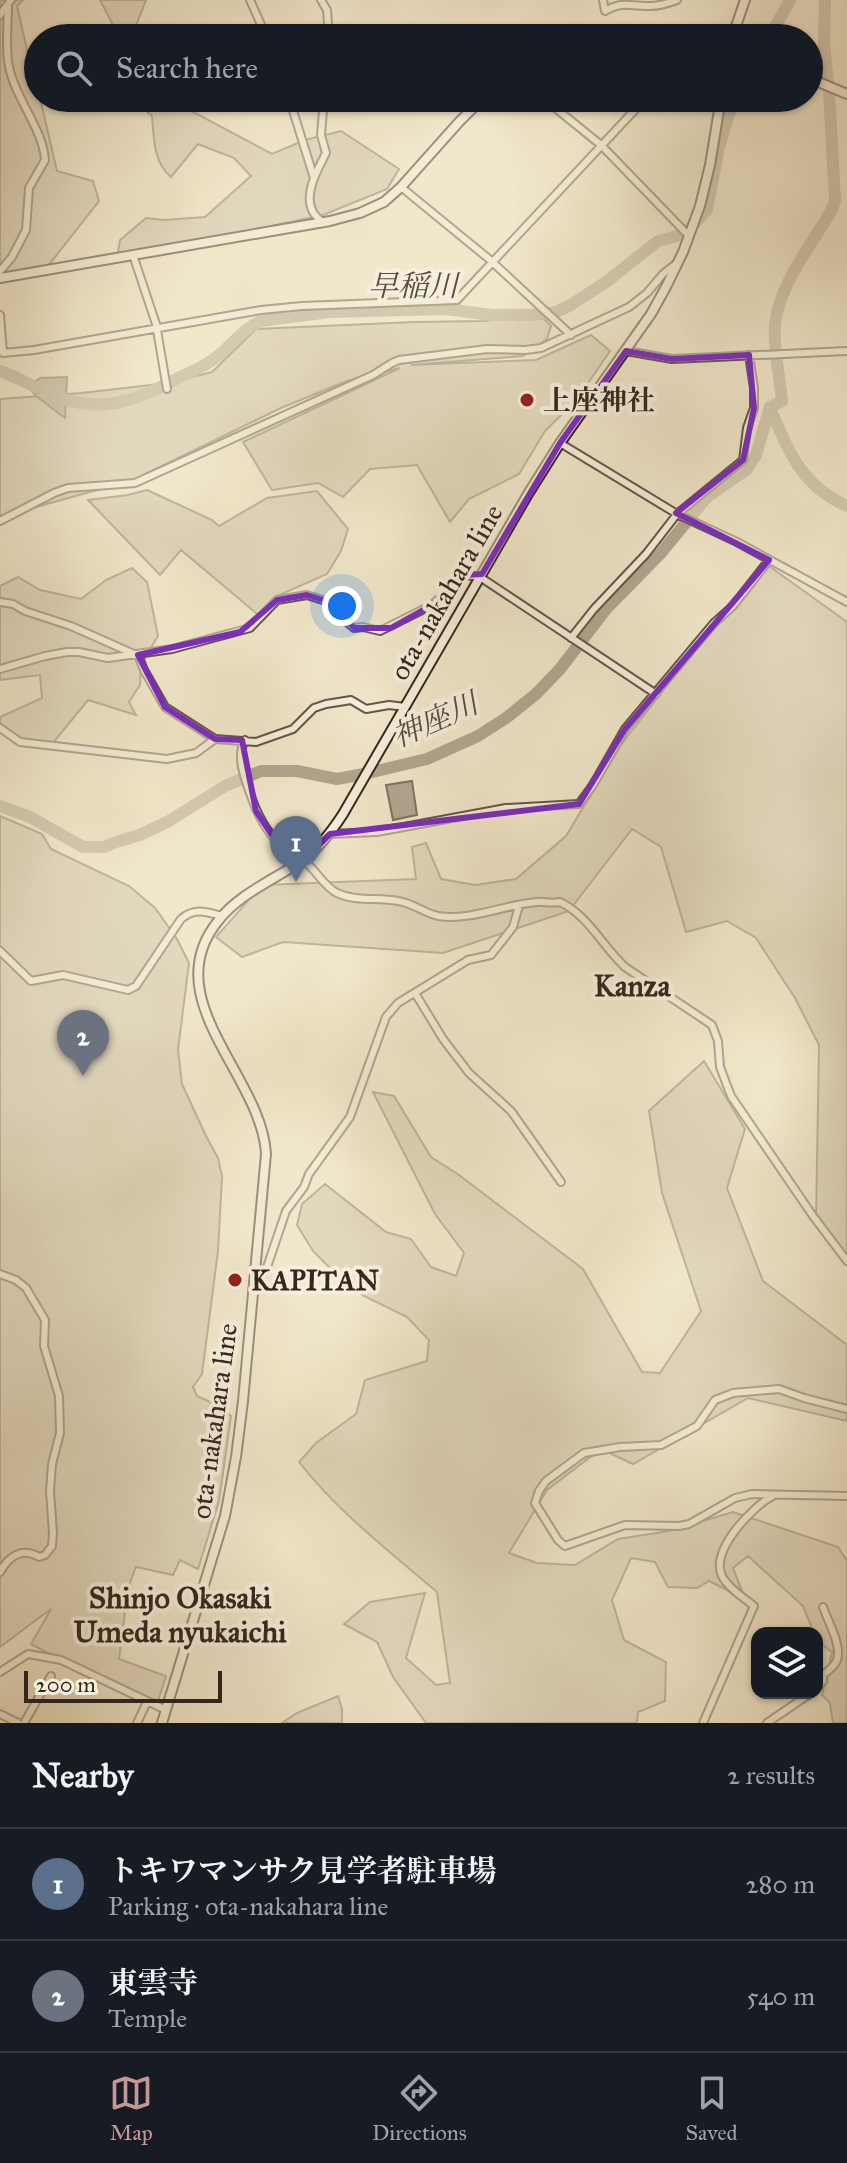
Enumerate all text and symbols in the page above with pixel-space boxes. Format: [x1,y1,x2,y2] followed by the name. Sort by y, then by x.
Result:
[24,24,823,112] search box
[52,46,96,90] icon: search
[116,50,258,86] text: Search here
[368,268,461,304] water label: 早稲川
[543,383,655,418] place label: 上座神社
[518,391,536,409] marker: 上座神社
[382,498,510,686] street label: ota-nakahara line
[322,586,362,626] your location
[387,684,486,755] water label: 神座川
[270,816,322,882] pin: 1
[594,968,672,1004] district label: Kanza
[57,1010,109,1076] pin: 2
[251,1263,379,1298] place label: KAPITAN
[226,1271,244,1289] marker: KAPITAN
[183,1321,245,1521] street label: ota-nakahara line
[74,1580,287,1650] district label: Shinjo Okasaki Umeda nyukaichi
[751,1627,823,1699] map controls
[751,1627,823,1699] button: layers
[24,1667,222,1703] scale bar
[36,1671,96,1698] text: 200 m
[32,1755,134,1796] text: Nearby
[727,1759,815,1791] text: 2 results
[108,1853,497,1889] text: トキワマンサク見学者駐車場
[53,1868,63,1900] text: 1
[746,1868,815,1900] text: 280 m
[108,1890,388,1922] text: Parking · ota-nakahara line
[108,1965,198,2001] text: 東雲寺
[52,1980,64,2012] text: 2
[747,1980,815,2012] text: 540 m
[108,2002,187,2034] text: Temple
[109,2071,153,2146] tab: Map
[372,2071,467,2146] tab: Directions
[685,2071,738,2146] tab: Saved

